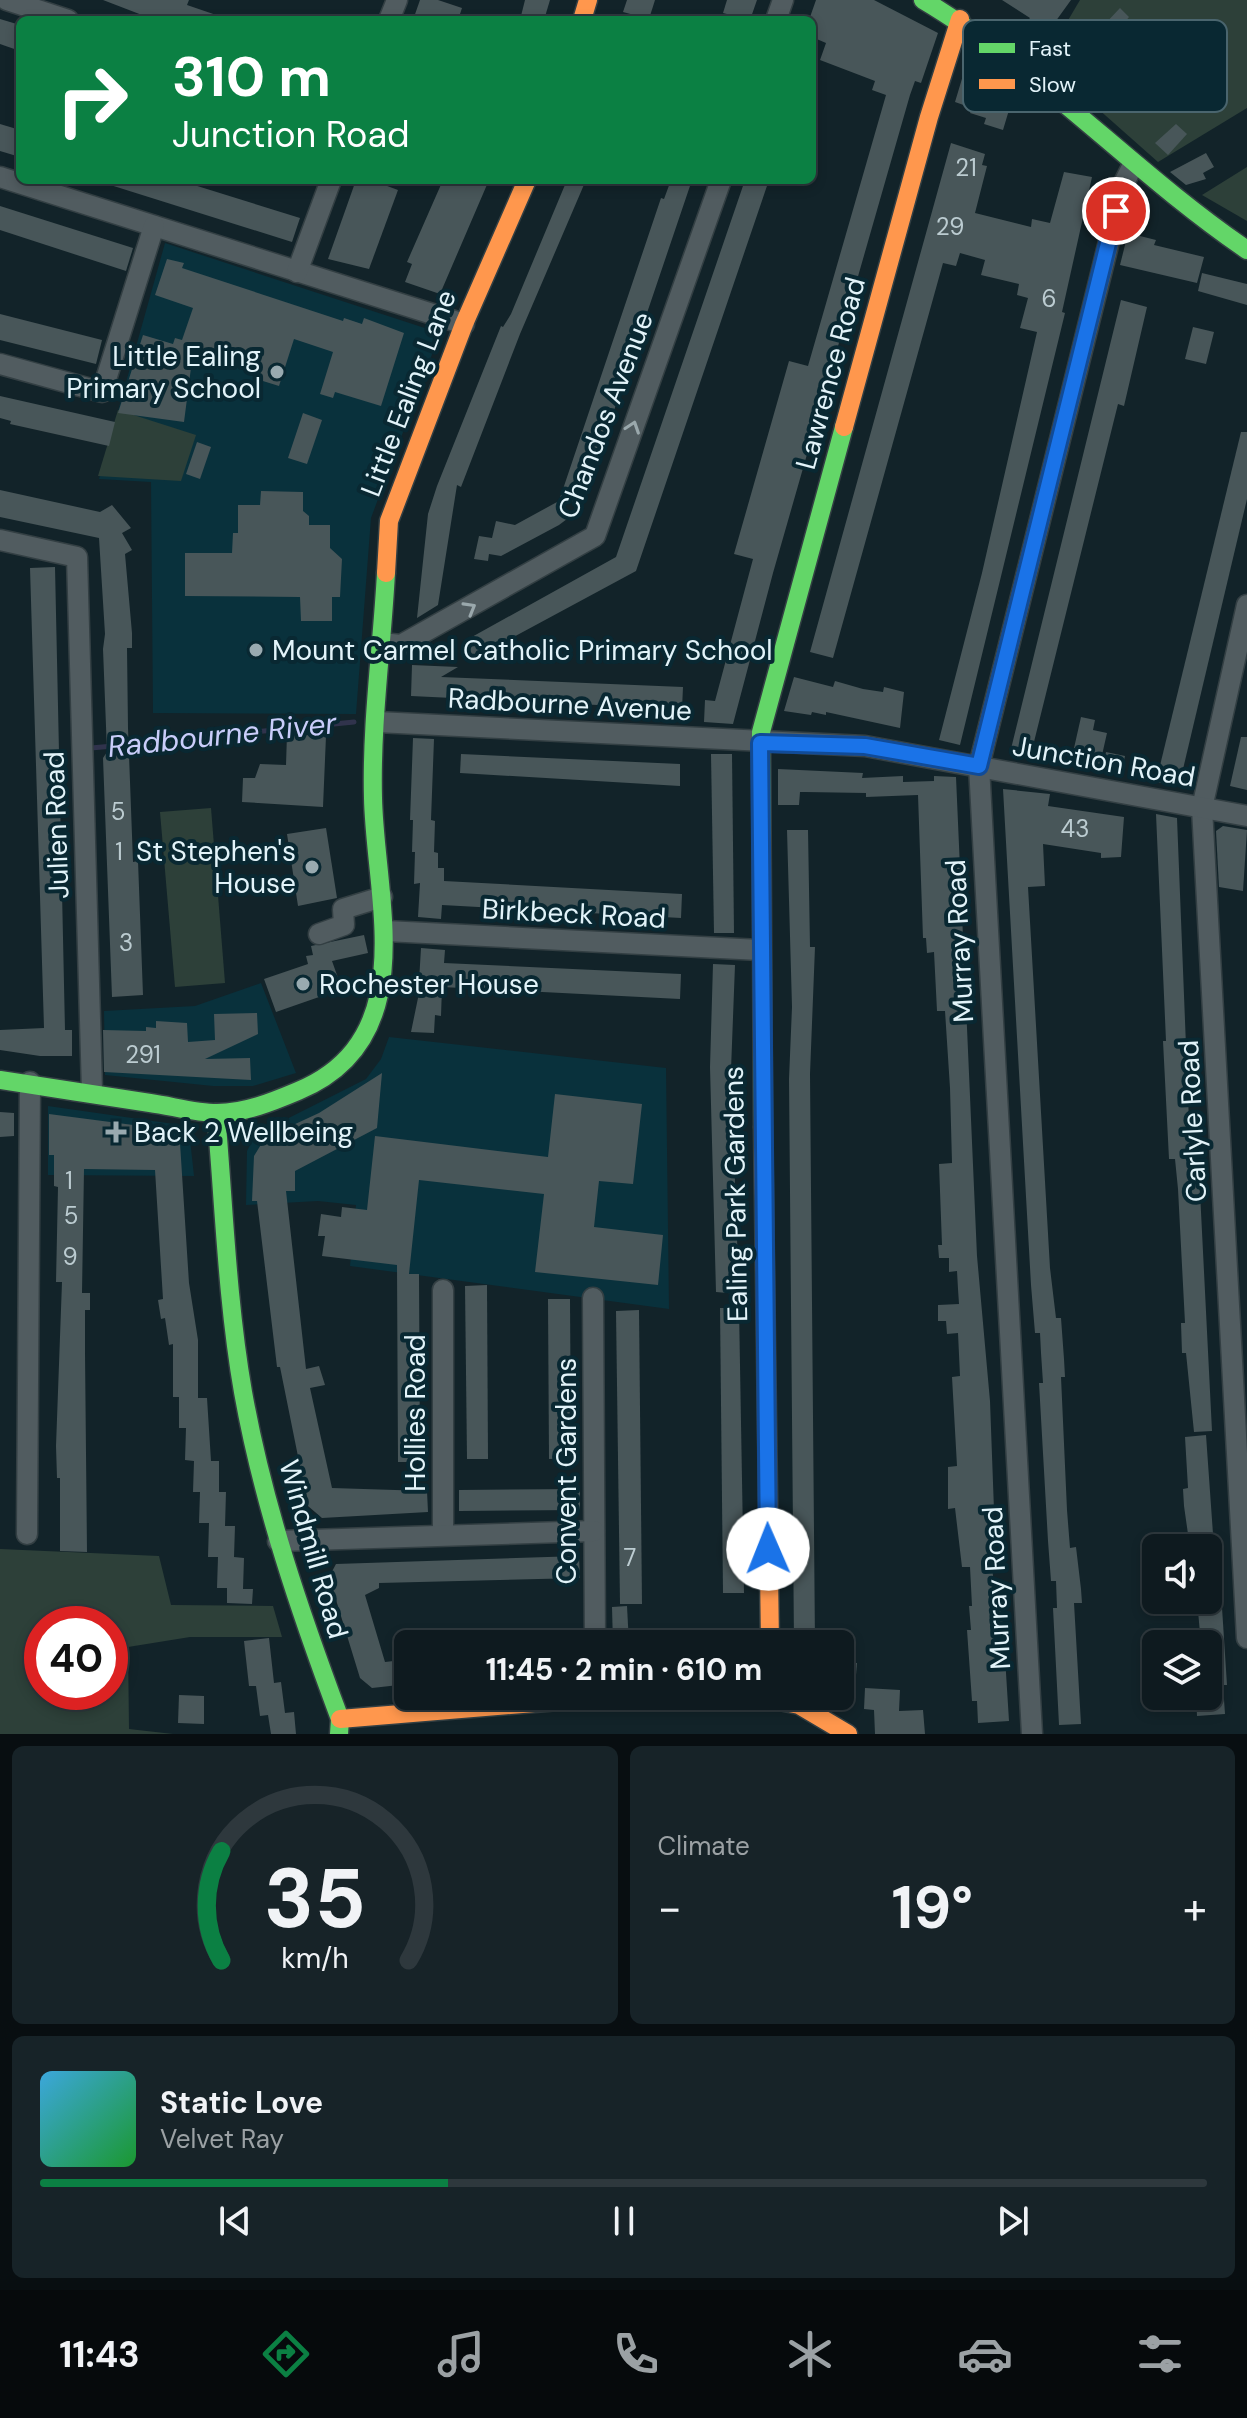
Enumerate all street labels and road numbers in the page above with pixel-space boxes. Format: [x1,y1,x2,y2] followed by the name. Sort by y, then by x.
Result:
[787,273,874,473] street label: Lawrence Road
[352,285,465,502] street label: Little Ealing Lane
[549,307,662,524] street label: Chandos Avenue
[447,680,693,729] street label: Radbourne Avenue
[1010,727,1198,796] street label: Junction Road
[35,751,78,899] street label: Julien Road
[937,858,982,1023] street label: Murray Road
[481,890,667,937] street label: Birkbeck Road
[1170,1039,1215,1203] street label: Carlyle Road
[715,1066,756,1322] street label: Ealing Park Gardens
[397,1334,434,1492] street label: Hollies Road
[548,1358,585,1584] street label: Convent Gardens
[270,1455,357,1643] street label: Windmill Road
[974,1505,1019,1670] street label: Murray Road

